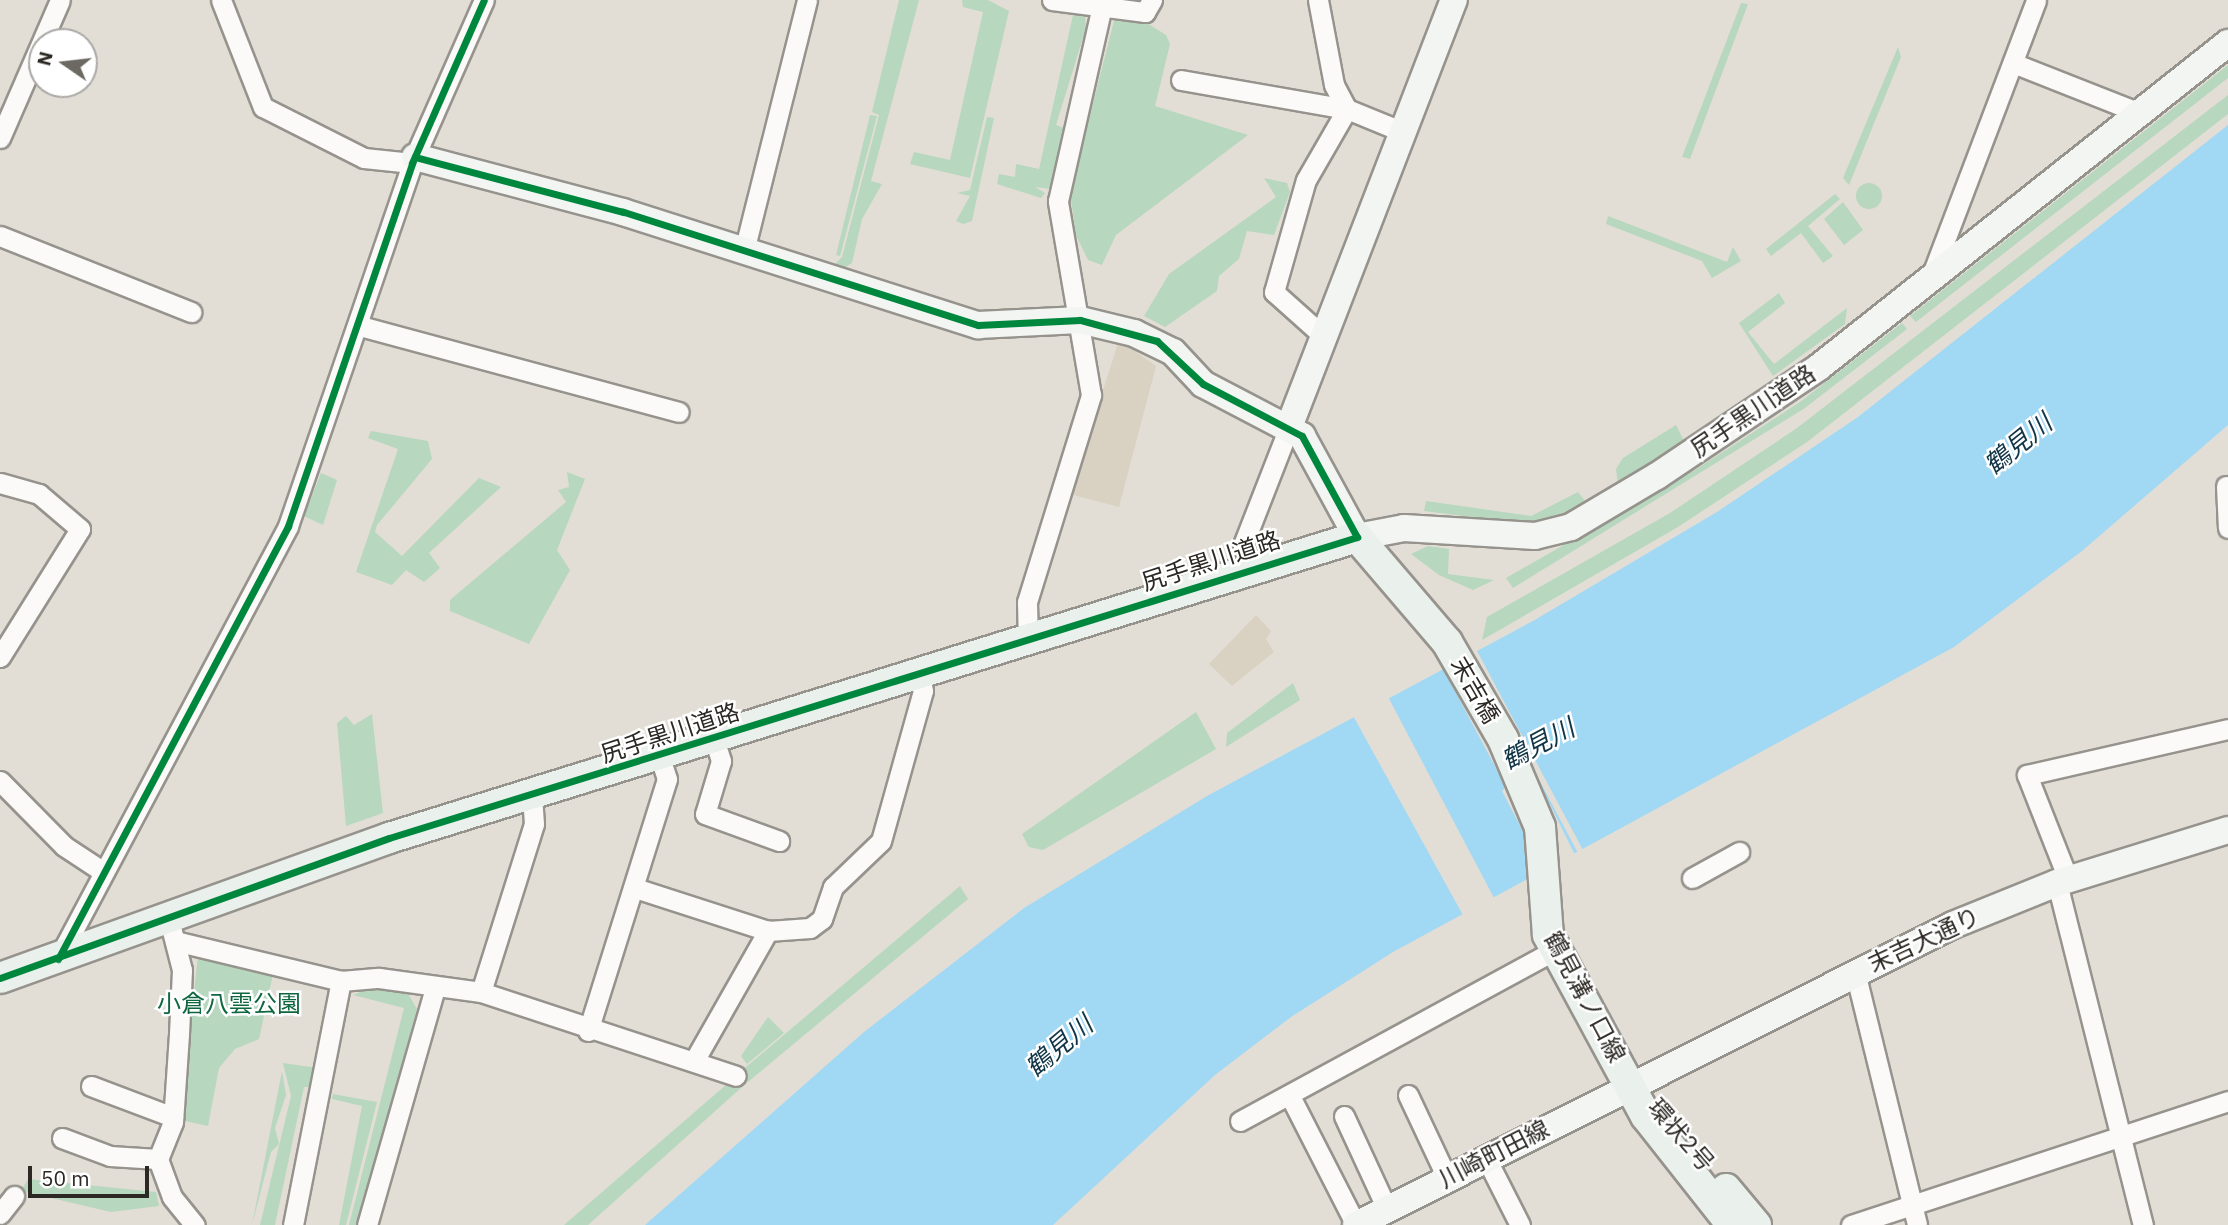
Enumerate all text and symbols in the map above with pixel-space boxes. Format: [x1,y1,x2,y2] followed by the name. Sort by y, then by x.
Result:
[28,28,98,98] north arrow
[31,49,58,68] text: N
[1685,359,1821,463] street label: 尻手黒川道路
[1978,407,2058,481] water label: 鶴見川
[1138,525,1284,597] street label: 尻手黒川道路
[1445,652,1505,728] street label: 末吉橋
[597,697,743,769] street label: 尻手黒川道路
[1496,712,1580,776] water label: 鶴見川
[1864,902,1984,978] street label: 末吉大通り
[1538,927,1632,1067] street label: 鶴見溝ノ口線
[157,990,301,1018] park label: 小倉八雲公園
[1019,1009,1099,1083] water label: 鶴見川
[1642,1093,1720,1177] street label: 環状2号
[1434,1114,1554,1194] street label: 川崎町田線
[32,1152,152,1196] scale bar
[41,1164,90,1192] text: 50 m

